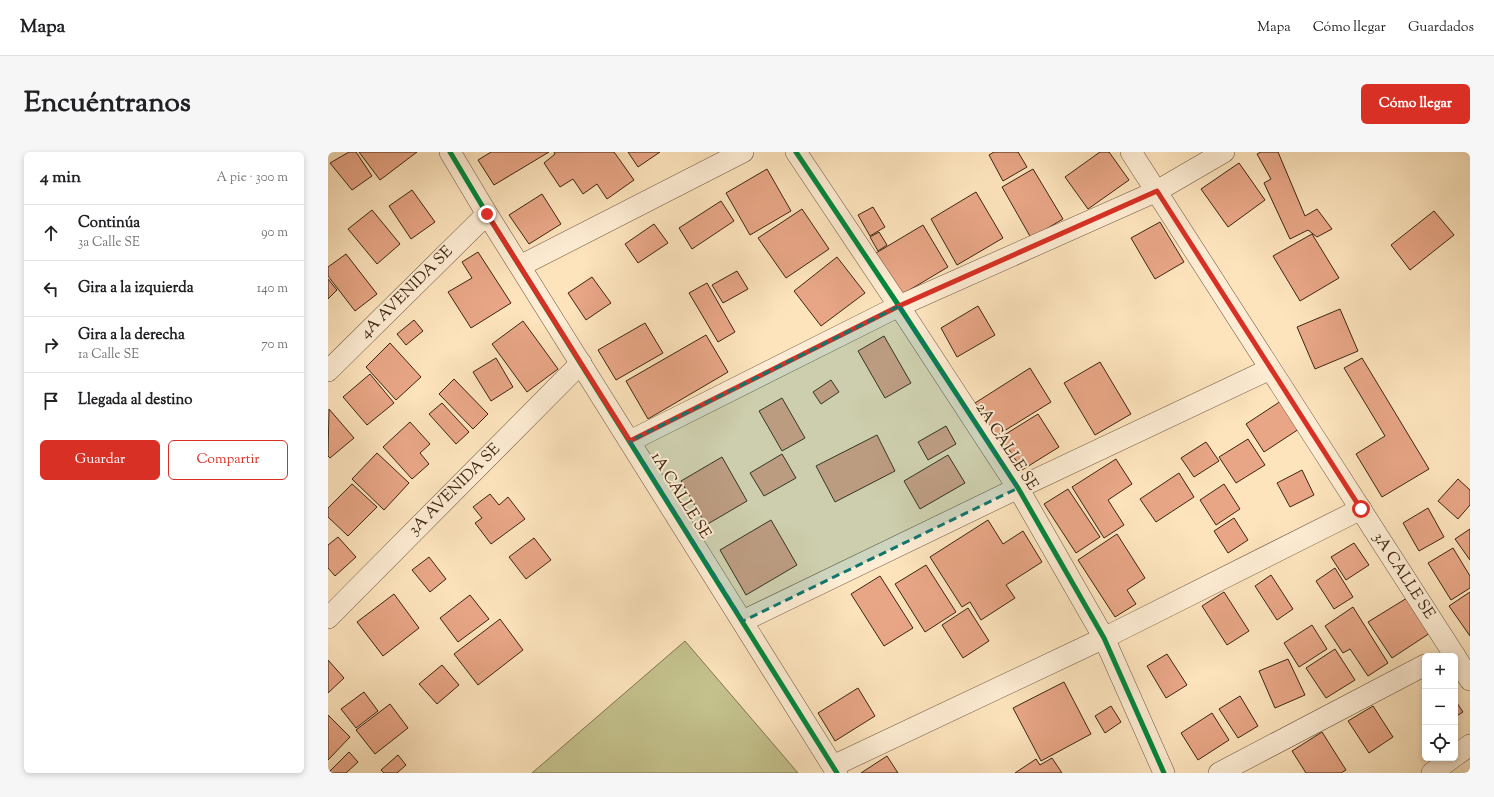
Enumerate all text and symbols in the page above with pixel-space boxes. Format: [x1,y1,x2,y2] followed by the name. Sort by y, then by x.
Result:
[20,14,65,41] text: Mapa
[1257,18,1291,38] text: Mapa
[1313,18,1386,38] text: Cómo llegar
[1408,18,1474,38] text: Guardados
[24,84,191,124] text: Encuéntranos
[1361,84,1470,124] button: Cómo llegar
[40,166,81,190] text: 4 min
[217,169,288,187] text: A pie · 300 m
[478,205,496,223] route end
[78,213,140,234] text: Continúa
[40,222,62,244] icon: ahead
[261,224,288,242] text: 90 m
[78,234,140,252] text: 3a Calle SE
[355,241,459,345] street label: 4A AVENIDA SE
[40,278,62,300] icon: left
[78,278,194,299] text: Gira a la izquierda
[257,280,288,298] text: 140 m
[78,325,185,346] text: Gira a la derecha
[40,334,62,356] icon: right
[261,336,288,354] text: 70 m
[78,346,139,364] text: 1a Calle SE
[40,390,62,412] icon: arrive
[78,390,193,411] text: Llegada al destino
[969,399,1043,496] street label: 2A CALLE SE
[404,439,506,541] street label: 3A AVENIDA SE
[40,440,160,480] button: Guardar
[168,440,288,480] button: Compartir
[644,448,716,544] street label: 1A CALLE SE
[1352,500,1370,518] route start
[1366,528,1440,624] street label: 3A CALLE SE
[1422,653,1458,761] map controls
[1422,653,1458,689] button: +
[1422,689,1458,725] button: −
[1422,725,1458,761] button: locate

